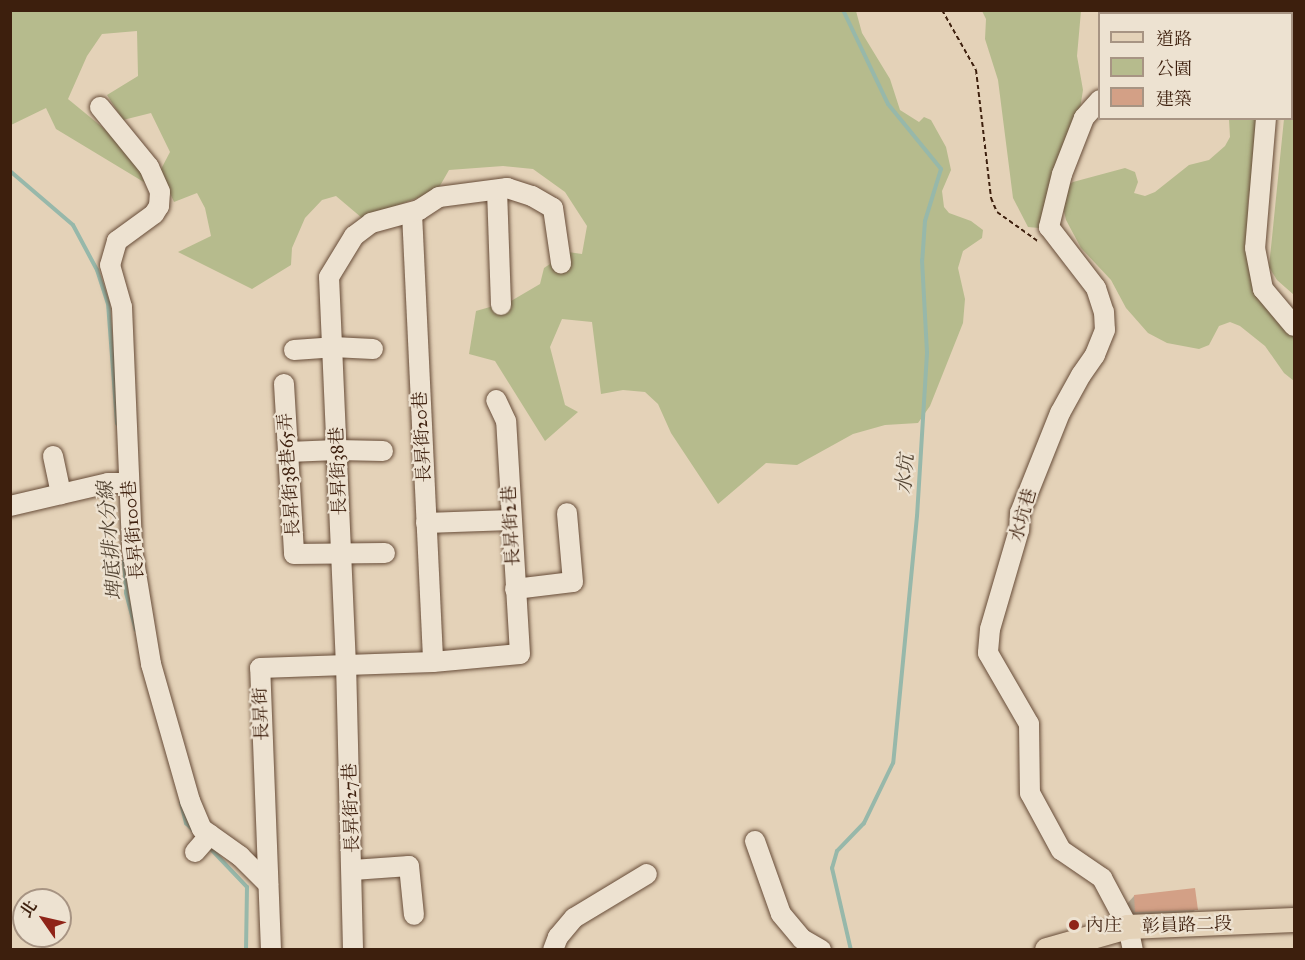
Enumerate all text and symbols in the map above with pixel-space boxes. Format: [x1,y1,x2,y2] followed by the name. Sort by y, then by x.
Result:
[1098,12,1293,120] legend
[1156,28,1192,50] text: 道路
[1156,58,1192,80] text: 公園
[1156,88,1192,110] text: 建築
[409,391,435,483] street label: 長昇街20巷
[274,412,304,538] street label: 長昇街38巷65弄
[326,426,350,516] street label: 長昇街38巷
[892,453,918,495] water label: 水坑
[118,479,148,581] street label: 長昇街100巷
[93,480,127,602] water label: 埤底排水分線
[498,485,524,567] street label: 長昇街2巷
[1005,486,1041,544] street label: 水坑巷
[249,687,273,741] street label: 長昇街
[339,763,363,853] street label: 長昇街27巷
[12,888,72,948] north arrow
[16,897,41,921] text: 北
[1142,913,1232,937] street label: 彰員路二段
[1086,914,1122,936] place label: 內庄
[1067,918,1081,932] marker: 內庄

